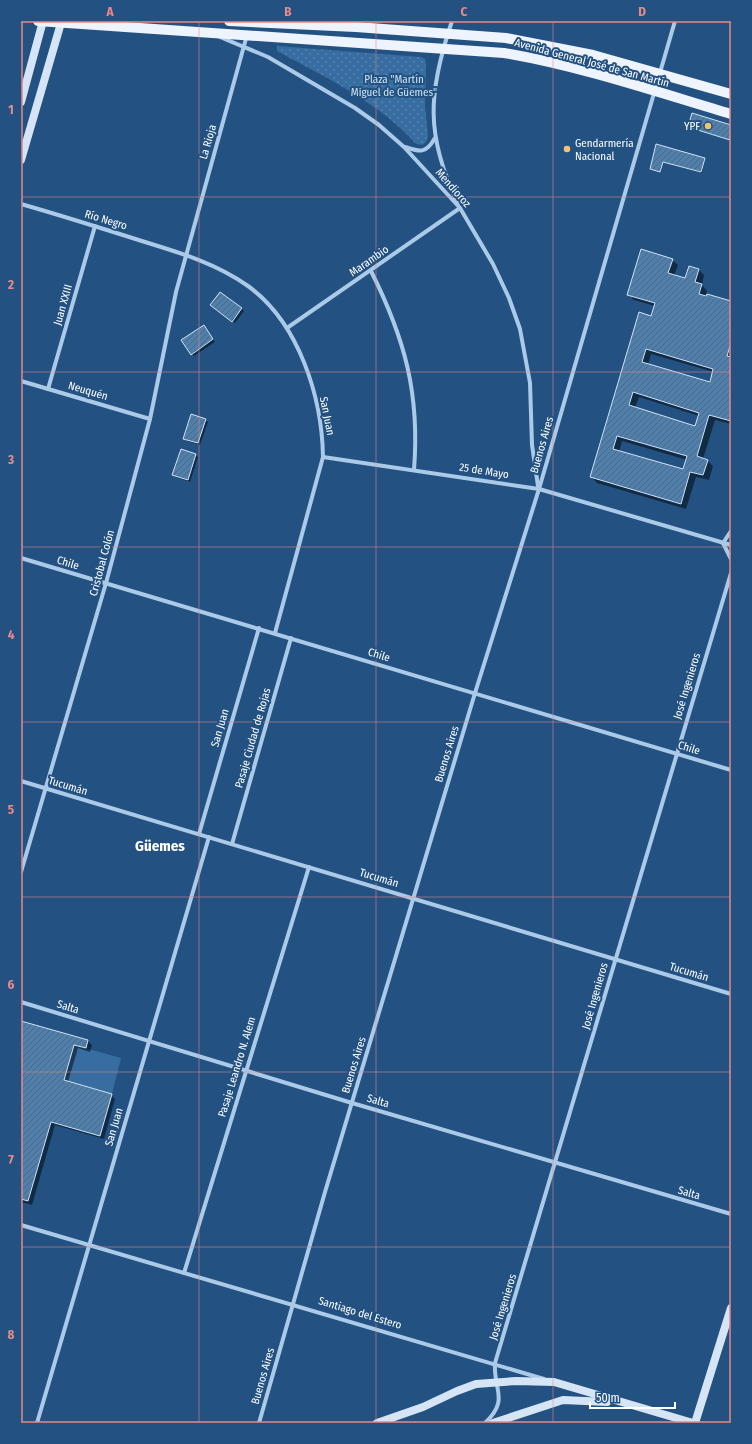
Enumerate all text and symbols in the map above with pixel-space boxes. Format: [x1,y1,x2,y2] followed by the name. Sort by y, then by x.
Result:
[105,4,114,19] text: A
[284,4,292,19] text: B
[461,4,468,19] text: C
[638,4,646,19] text: D
[513,36,671,90] street label: Avenida General José de San Martín
[351,73,437,99] park label: Plaza "Martín Miguel de Güemes"
[8,102,14,117] text: 1
[684,120,700,133] place label: YPF
[703,121,713,131] marker: YPF
[197,123,219,161] street label: La Rioja
[575,137,634,163] place label: Gendarmería Nacional
[562,144,572,154] marker: Gendarmería Nacional
[433,166,474,211] street label: Mendioroz
[83,207,129,233] street label: Río Negro
[347,243,391,279] street label: Marambio
[7,277,14,292] text: 2
[51,283,75,327] street label: Juan XXIII
[67,379,109,403] street label: Neuquén
[317,396,337,436] street label: San Juan
[528,415,556,475] street label: Buenos Aires
[7,452,14,467] text: 3
[458,461,510,481] street label: 25 de Mayo
[87,528,117,598] street label: Cristobal Colón
[55,554,81,572] street label: Chile
[8,627,15,642] text: 4
[366,646,392,664] street label: Chile
[671,651,703,721] street label: José Ingenieros
[233,686,274,789] street label: Pasaje Ciudad de Rojas
[208,707,232,749] street label: San Juan
[432,724,462,784] street label: Buenos Aires
[676,739,702,757] street label: Chile
[47,774,89,798] street label: Tucumán
[8,802,14,817] text: 5
[135,837,185,855] district label: Güemes
[358,866,400,890] street label: Tucumán
[668,960,710,984] street label: Tucumán
[579,961,611,1031] street label: José Ingenieros
[8,977,15,992] text: 6
[55,997,81,1017] street label: Salta
[216,1015,258,1119] street label: Pasaje Leandro N. Alem
[339,1035,369,1095] street label: Buenos Aires
[365,1092,391,1110] street label: Salta
[102,1106,126,1148] street label: San Juan
[8,1152,14,1167] text: 7
[676,1184,702,1202] street label: Salta
[487,1272,519,1342] street label: José Ingenieros
[317,1294,403,1332] street label: Santiago del Estero
[8,1327,15,1342] text: 8
[249,1346,277,1406] street label: Buenos Aires
[590,1384,675,1410] scale bar
[596,1391,620,1405] text: 50 m

